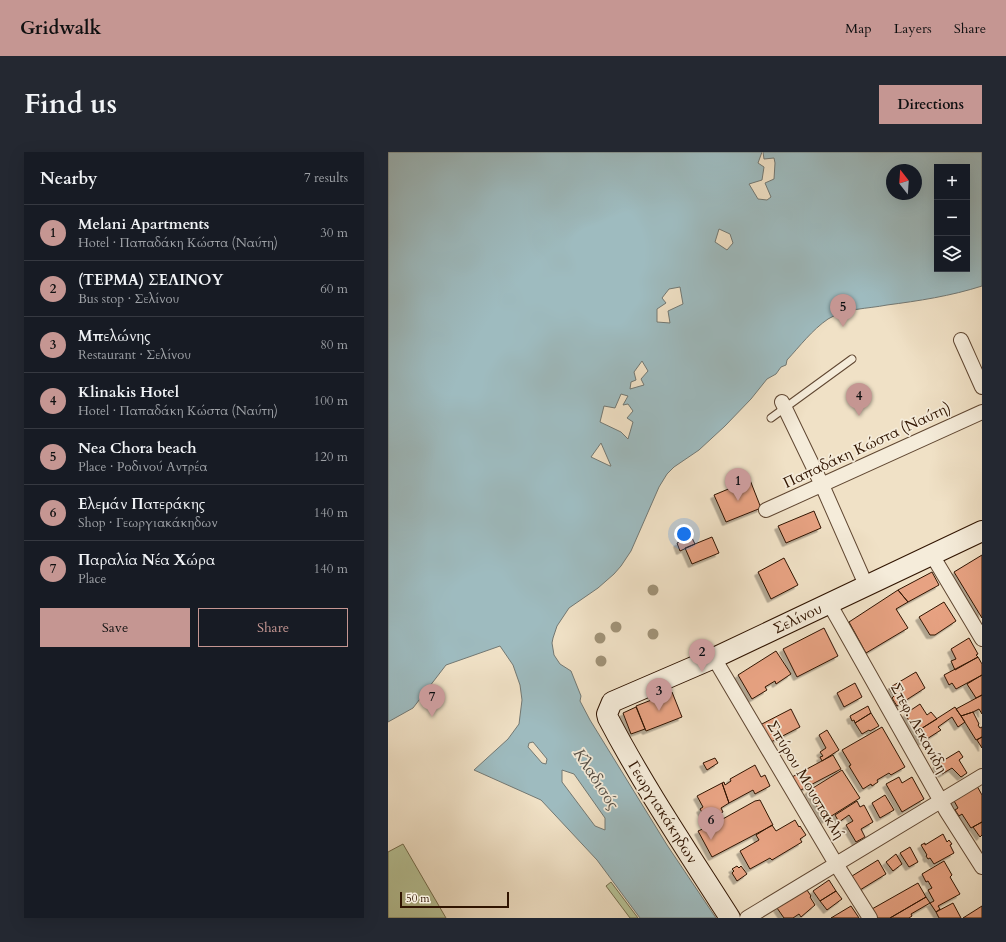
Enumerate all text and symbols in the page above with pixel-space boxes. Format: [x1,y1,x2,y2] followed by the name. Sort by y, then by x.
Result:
[20,15,101,41] text: Gridwalk
[845,19,872,38] text: Map
[894,19,932,38] text: Layers
[954,19,986,38] text: Share
[24,85,117,123] text: Find us
[879,85,982,124] button: Directions
[886,164,922,200] north arrow
[934,164,970,272] map controls
[934,164,970,200] button: +
[40,167,97,190] text: Nearby
[304,169,348,187] text: 7 results
[934,200,970,236] button: −
[78,214,209,234] text: Melani Apartments
[50,224,56,242] text: 1
[320,224,348,242] text: 30 m
[78,234,278,252] text: Hotel · Παπαδάκη Κώστα (Ναύτη)
[934,236,970,272] button: layers
[78,270,223,290] text: (ΤΕΡΜΑ) ΣΕΛΙΝΟΥ
[50,280,56,298] text: 2
[320,280,348,298] text: 60 m
[78,290,179,308] text: Bus stop · Σελίνου
[830,294,856,327] pin: 5
[78,326,151,346] text: Μπελώνης
[50,336,56,354] text: 3
[320,336,348,354] text: 80 m
[78,346,191,364] text: Restaurant · Σελίνου
[78,382,179,402] text: Klinakis Hotel
[846,383,872,416] pin: 4
[50,392,56,410] text: 4
[314,392,348,410] text: 100 m
[780,397,954,493] street label: Παπαδάκη Κώστα (Ναύτη)
[78,402,278,420] text: Hotel · Παπαδάκη Κώστα (Ναύτη)
[78,438,197,458] text: Nea Chora beach
[50,448,56,466] text: 5
[314,448,348,466] text: 120 m
[78,458,207,476] text: Place · Ροδινού Αντρέα
[725,468,751,501] pin: 1
[78,494,205,514] text: Ελεμάν Πατεράκης
[50,504,56,522] text: 6
[314,504,348,522] text: 140 m
[78,514,218,532] text: Shop · Γεωργιακάκηδων
[674,524,694,544] your location
[78,550,215,570] text: Παραλία Νέα Χώρα
[50,560,56,578] text: 7
[314,560,348,578] text: 140 m
[78,570,106,588] text: Place
[770,598,825,639] street label: Σελίνου
[40,608,190,647] button: Save
[198,608,348,647] button: Share
[689,639,715,672] pin: 2
[646,678,672,711] pin: 3
[886,679,952,777] street label: Στεφ. Λεκανίδη
[419,684,445,717] pin: 7
[763,717,849,843] street label: Σπύρου Μουστακλή
[568,744,624,814] water label: Κλαδισός
[623,757,703,867] street label: Γεωργιακάκηδων
[698,807,724,840] pin: 6
[400,890,509,909] scale bar
[406,891,430,906] text: 50 m

